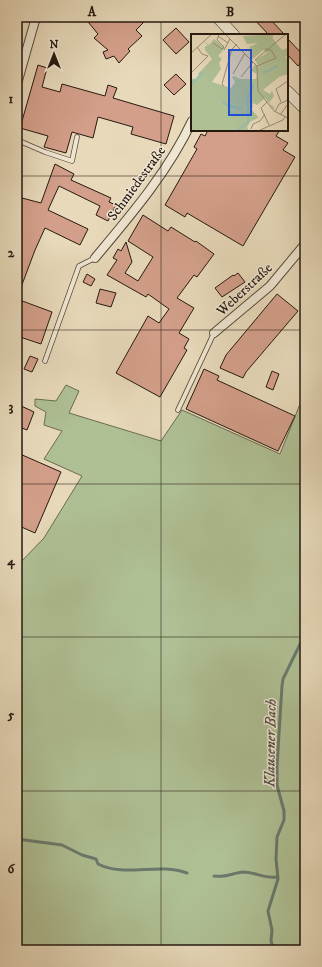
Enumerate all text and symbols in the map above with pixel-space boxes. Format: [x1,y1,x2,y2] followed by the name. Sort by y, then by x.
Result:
[87,4,97,20] text: A
[226,4,234,20] text: B
[34,34,74,74] north arrow
[191,34,288,131] inset map
[49,38,59,52] text: N
[9,91,14,107] text: 1
[104,143,170,224] street label: Schmiedestraße
[8,245,15,261] text: 2
[212,259,277,321] street label: Weberstraße
[9,399,14,415] text: 3
[6,553,15,570] text: 4
[260,699,281,788] water label: Klausener Bach
[7,707,15,723] text: 5
[8,861,16,877] text: 6

